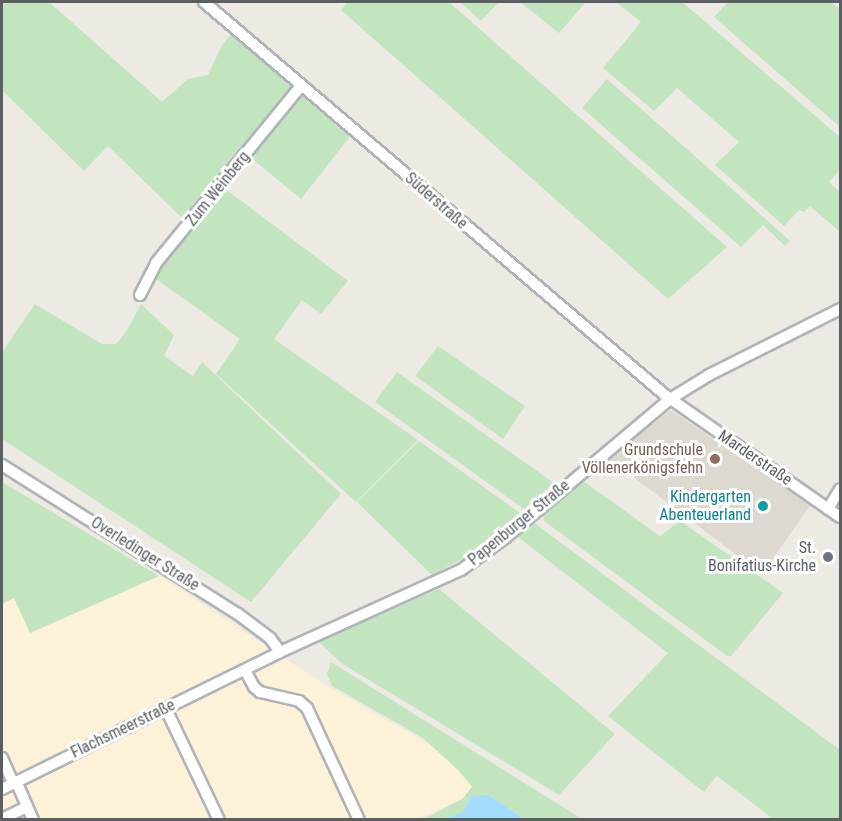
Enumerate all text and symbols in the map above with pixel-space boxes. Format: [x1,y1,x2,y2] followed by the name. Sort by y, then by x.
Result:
[182,148,254,230] street label: Zum Weinberg
[401,169,471,233] street label: Süderstraße
[714,426,796,490] street label: Marderstraße
[582,440,703,478] place label: Grundschule Völlenerkönigsfehn
[708,452,722,466] marker: Grundschule Völlenerkönigsfehn
[464,476,574,570] street label: Papenburger Straße
[659,487,751,525] place label: Kindergarten Abenteuerland
[756,499,770,513] marker: Kindergarten Abenteuerland
[87,513,203,595] street label: Overledinger Straße
[708,538,816,576] place label: St. Bonifatius-Kirche
[821,550,835,564] marker: St. Bonifatius-Kirche
[68,695,178,763] street label: Flachsmeerstraße

